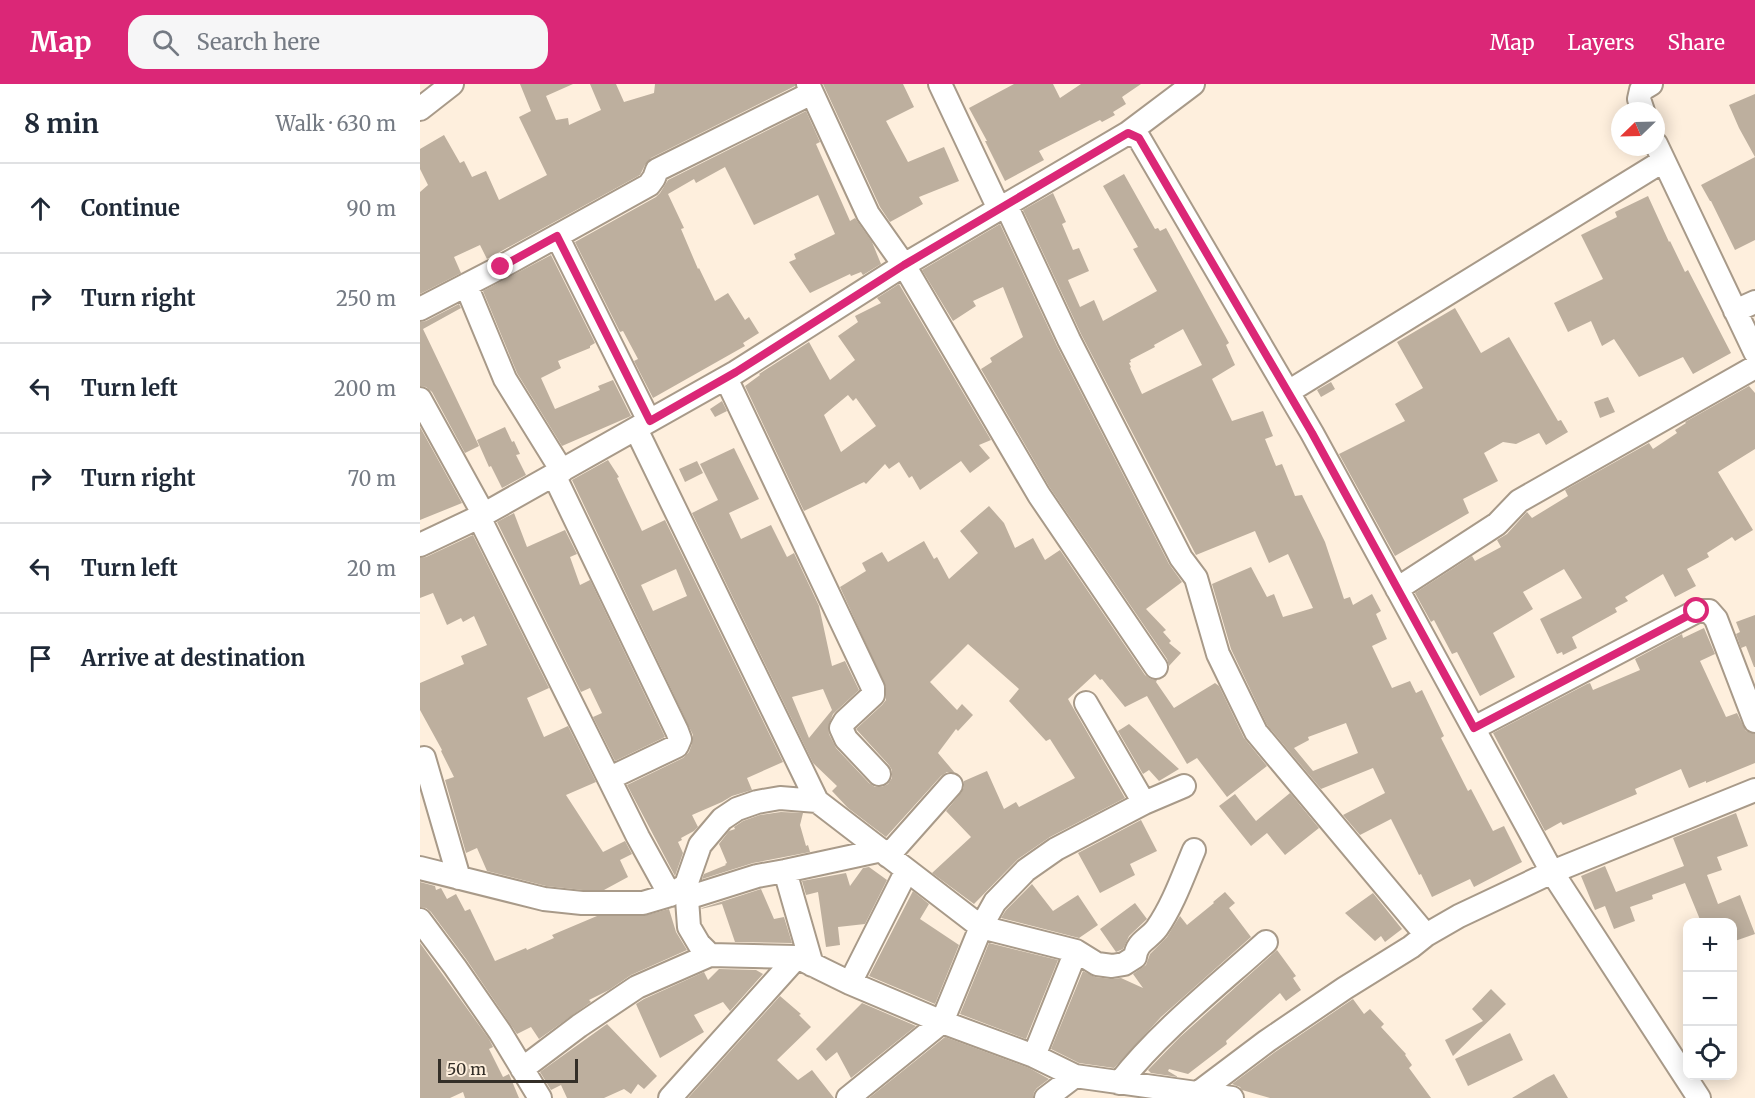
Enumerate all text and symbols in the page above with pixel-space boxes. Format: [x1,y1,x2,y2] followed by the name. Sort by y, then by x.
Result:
[128,15,548,69] search box
[30,24,92,60] text: Map
[149,26,182,59] icon: search
[197,28,320,56] text: Search here
[1490,29,1535,56] text: Map
[1568,29,1635,56] text: Layers
[1668,29,1725,56] text: Share
[1611,102,1665,156] north arrow
[24,107,99,140] text: 8 min
[276,111,396,136] text: Walk · 630 m
[24,192,57,225] icon: ahead
[81,194,180,222] text: Continue
[346,196,396,221] text: 90 m
[487,253,513,279] route end
[24,282,57,315] icon: right
[81,284,195,312] text: Turn right
[336,286,396,311] text: 250 m
[24,372,57,405] icon: left
[81,374,178,402] text: Turn left
[334,376,396,401] text: 200 m
[24,462,57,495] icon: right
[81,464,195,492] text: Turn right
[348,466,396,491] text: 70 m
[24,552,57,585] icon: left
[81,554,178,582] text: Turn left
[347,556,396,581] text: 20 m
[1683,597,1709,623] route start
[24,642,57,675] icon: arrive
[81,644,305,672] text: Arrive at destination
[1683,918,1737,1080] map controls
[1683,918,1737,972] button: +
[1683,972,1737,1026] button: −
[1683,1026,1737,1080] button: locate
[438,1056,578,1084] scale bar
[447,1059,486,1079] text: 50 m

